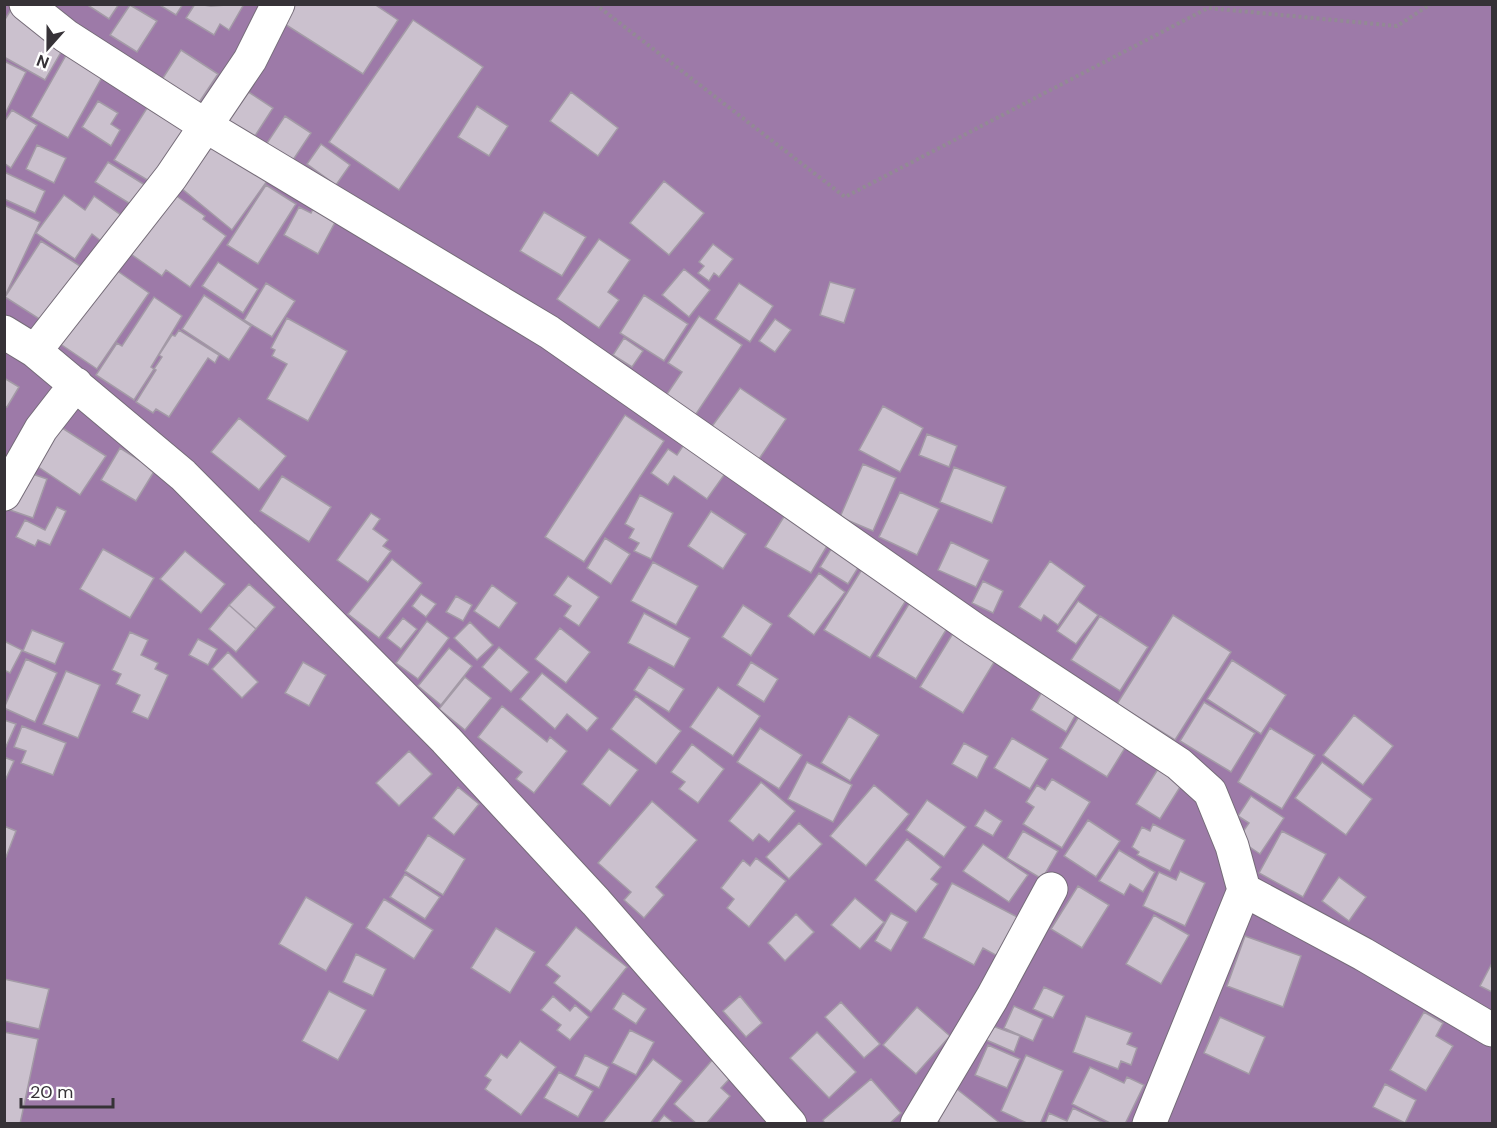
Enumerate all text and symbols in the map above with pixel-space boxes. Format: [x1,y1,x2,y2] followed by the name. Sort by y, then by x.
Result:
[18,18,78,78] north arrow
[34,50,52,73] text: N
[21,1071,112,1109] scale bar
[30,1080,73,1104] text: 20 m

